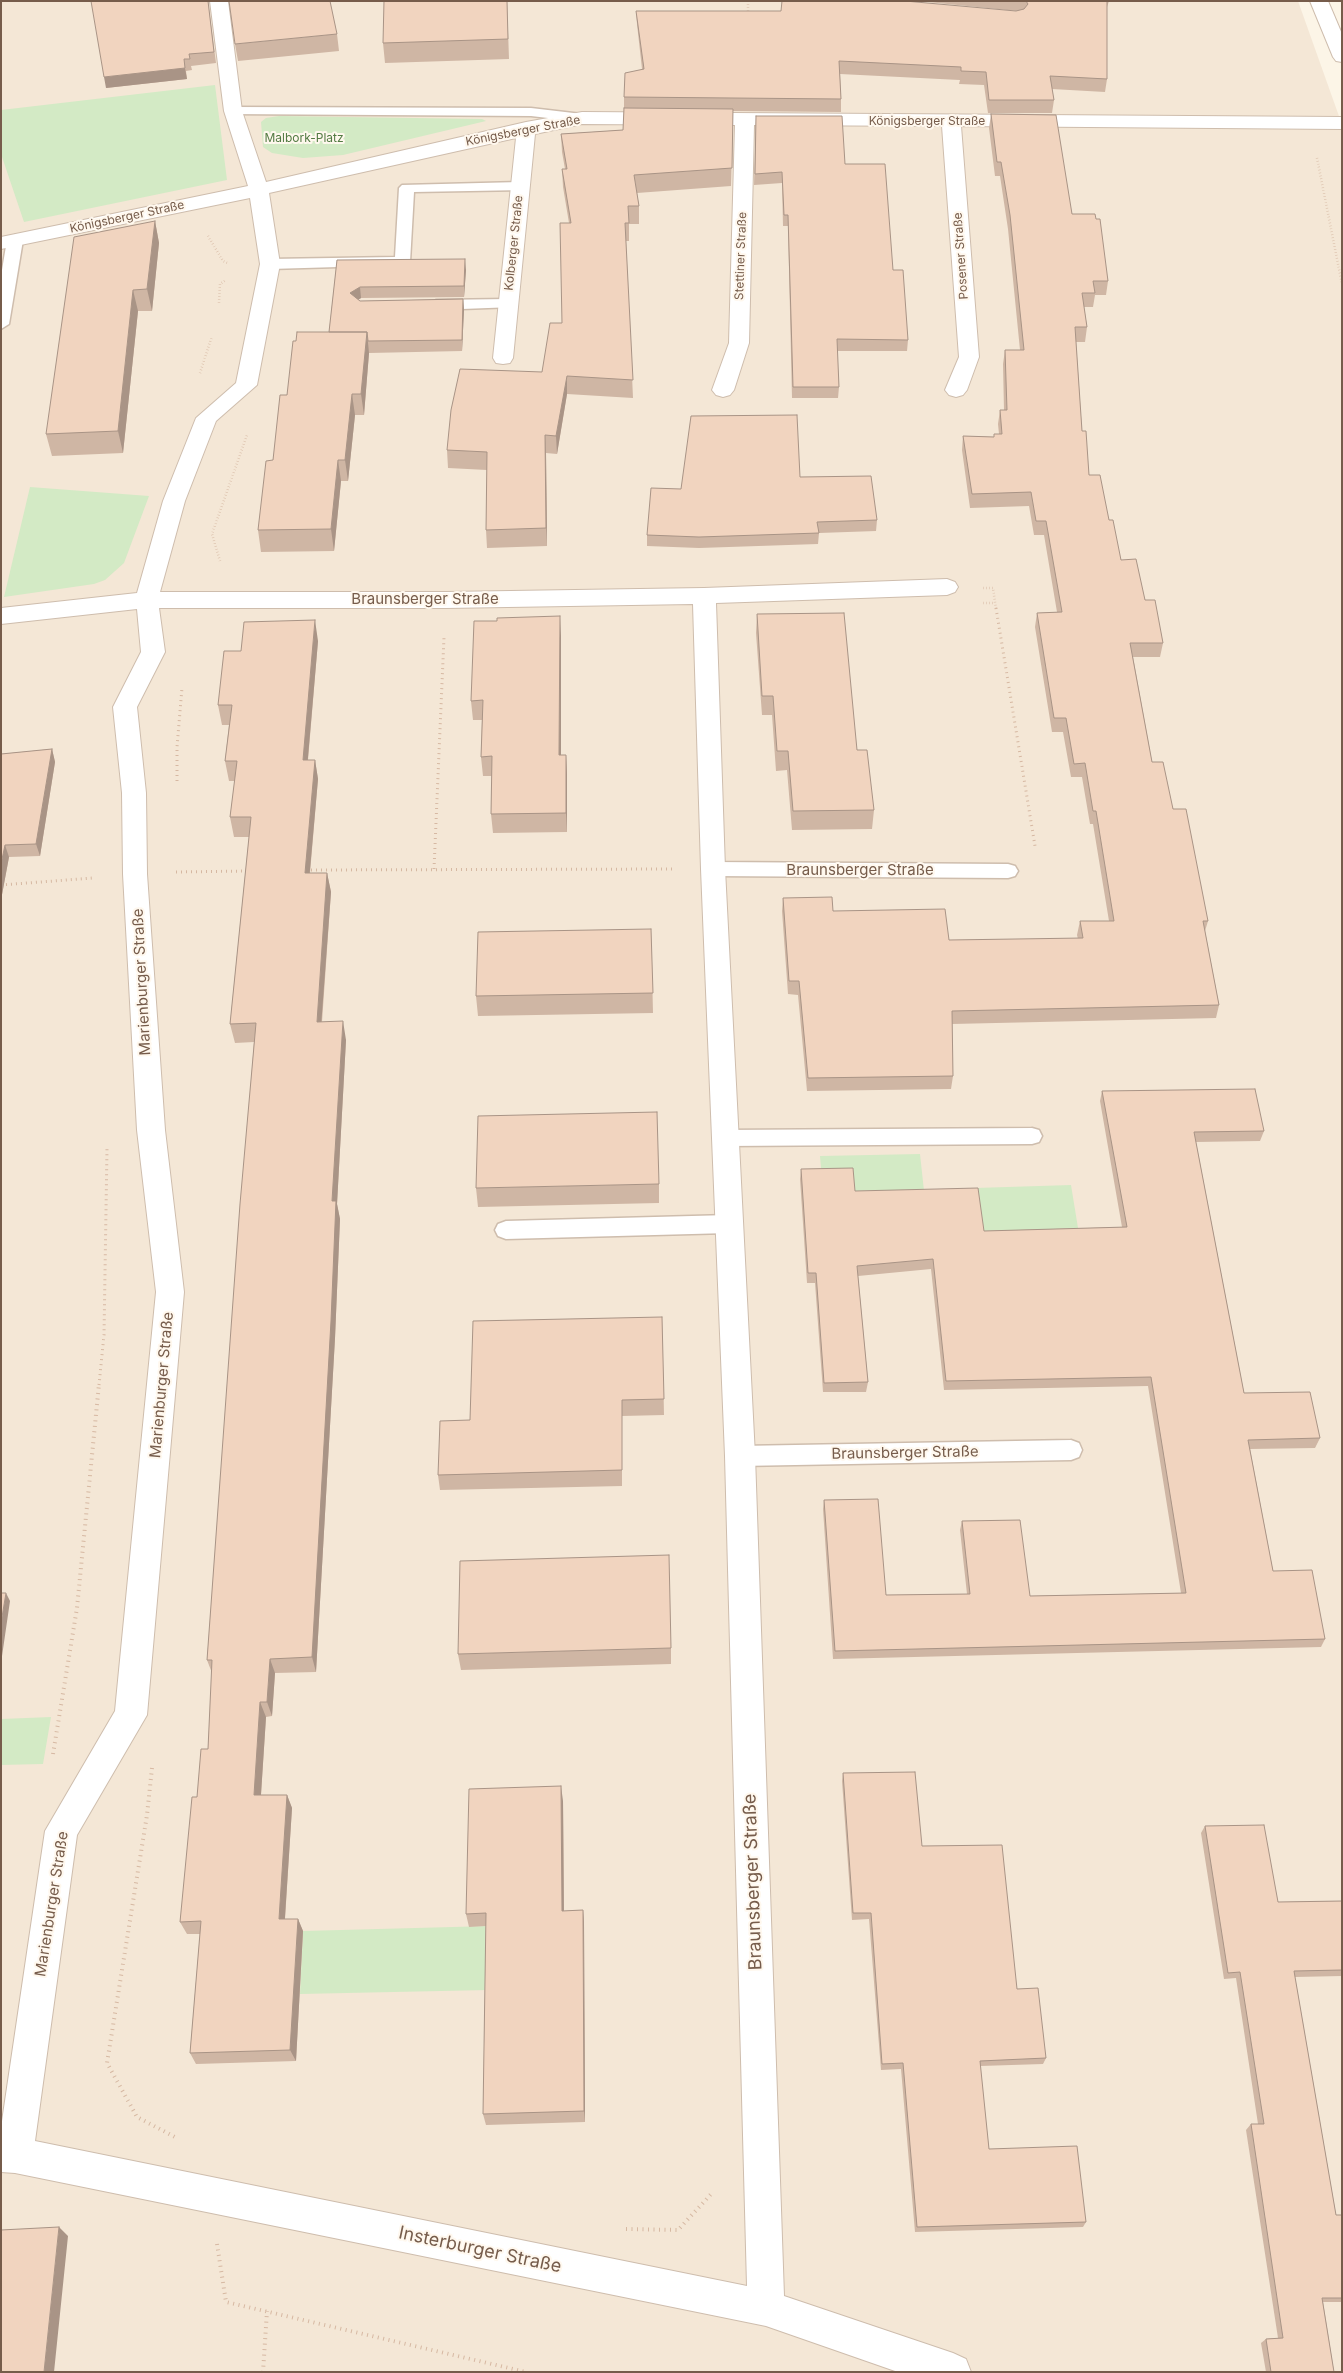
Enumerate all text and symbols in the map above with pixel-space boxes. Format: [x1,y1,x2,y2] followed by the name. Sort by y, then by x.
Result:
[464,113,582,149] street label: Königsberger Straße
[869,114,985,128] street label: Königsberger Straße
[264,131,344,145] park label: Malbork-Platz
[502,195,526,291] street label: Kolberger Straße
[68,198,186,236] street label: Königsberger Straße
[732,212,750,300] street label: Stettiner Straße
[951,212,971,300] street label: Posener Straße
[351,590,499,608] street label: Braunsberger Straße
[786,861,934,879] street label: Braunsberger Straße
[129,908,155,1056] street label: Marienburger Straße
[147,1311,177,1459] street label: Marienburger Straße
[831,1443,979,1463] street label: Braunsberger Straße
[739,1793,767,1971] street label: Braunsberger Straße
[32,1830,72,1978] street label: Marienburger Straße
[397,2222,563,2278] street label: Insterburger Straße

